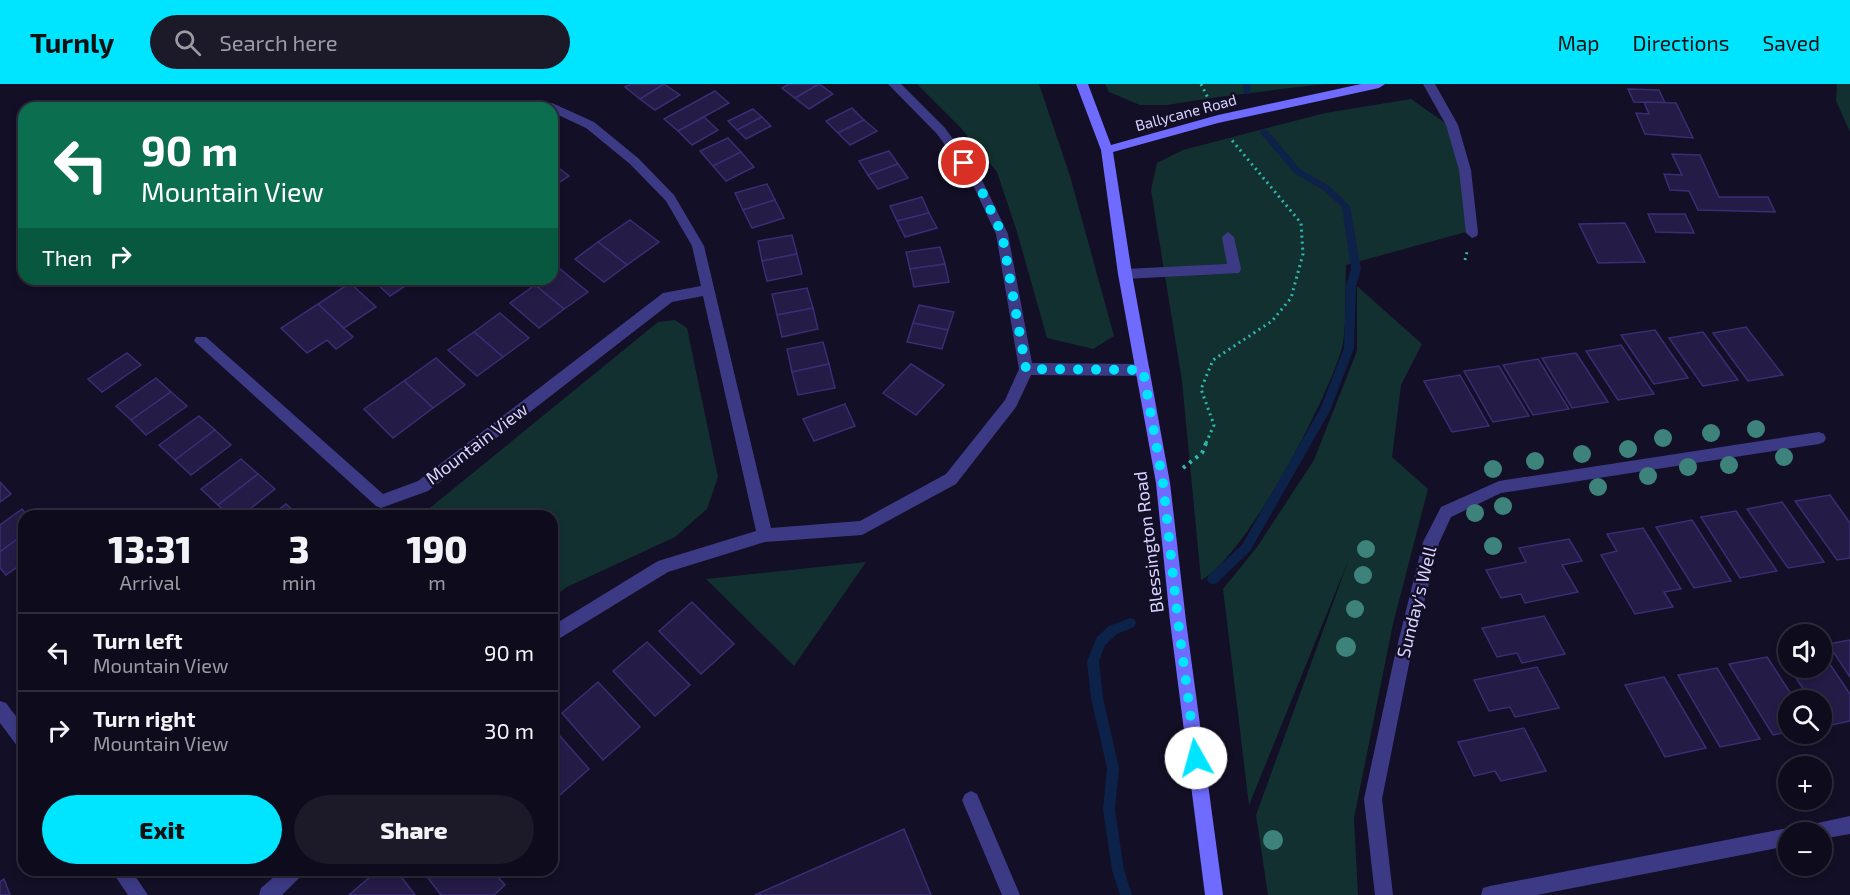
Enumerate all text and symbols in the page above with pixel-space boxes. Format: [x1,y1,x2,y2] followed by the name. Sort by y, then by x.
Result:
[150,15,570,69] search box
[30,25,114,59] text: Turnly
[171,26,204,59] icon: search
[219,29,338,55] text: Search here
[1557,30,1600,55] text: Map
[1633,30,1729,55] text: Directions
[1762,30,1820,55] text: Saved
[1133,90,1238,134] street label: Ballycane Road
[141,124,238,174] text: 90 m
[42,126,120,204] icon: left
[938,137,989,188] pin
[947,146,980,179] icon: arrive
[141,175,324,207] text: Mountain View
[104,240,137,273] icon: right
[42,244,92,270] text: Then
[421,398,532,489] street label: Mountain View
[1128,470,1168,614] street label: Blessington Road
[108,527,192,570] text: 13:31
[289,527,309,570] text: 3
[407,527,468,570] text: 190
[1392,543,1441,660] street label: Sunday's Well
[120,570,180,594] text: Arrival
[282,570,316,594] text: min
[428,570,446,594] text: m
[1778,624,1832,876] map controls
[1778,624,1832,678] button: sound
[93,627,182,653] text: Turn left
[42,636,75,669] icon: left
[484,639,534,665] text: 90 m
[93,653,228,677] text: Mountain View
[1778,690,1832,744] button: search
[93,705,195,731] text: Turn right
[42,714,75,747] icon: right
[484,717,534,743] text: 30 m
[1164,726,1228,790] position arrow
[93,731,228,755] text: Mountain View
[1778,756,1832,810] button: +
[42,795,282,864] button: Exit
[294,795,534,864] button: Share
[1778,822,1832,876] button: −

